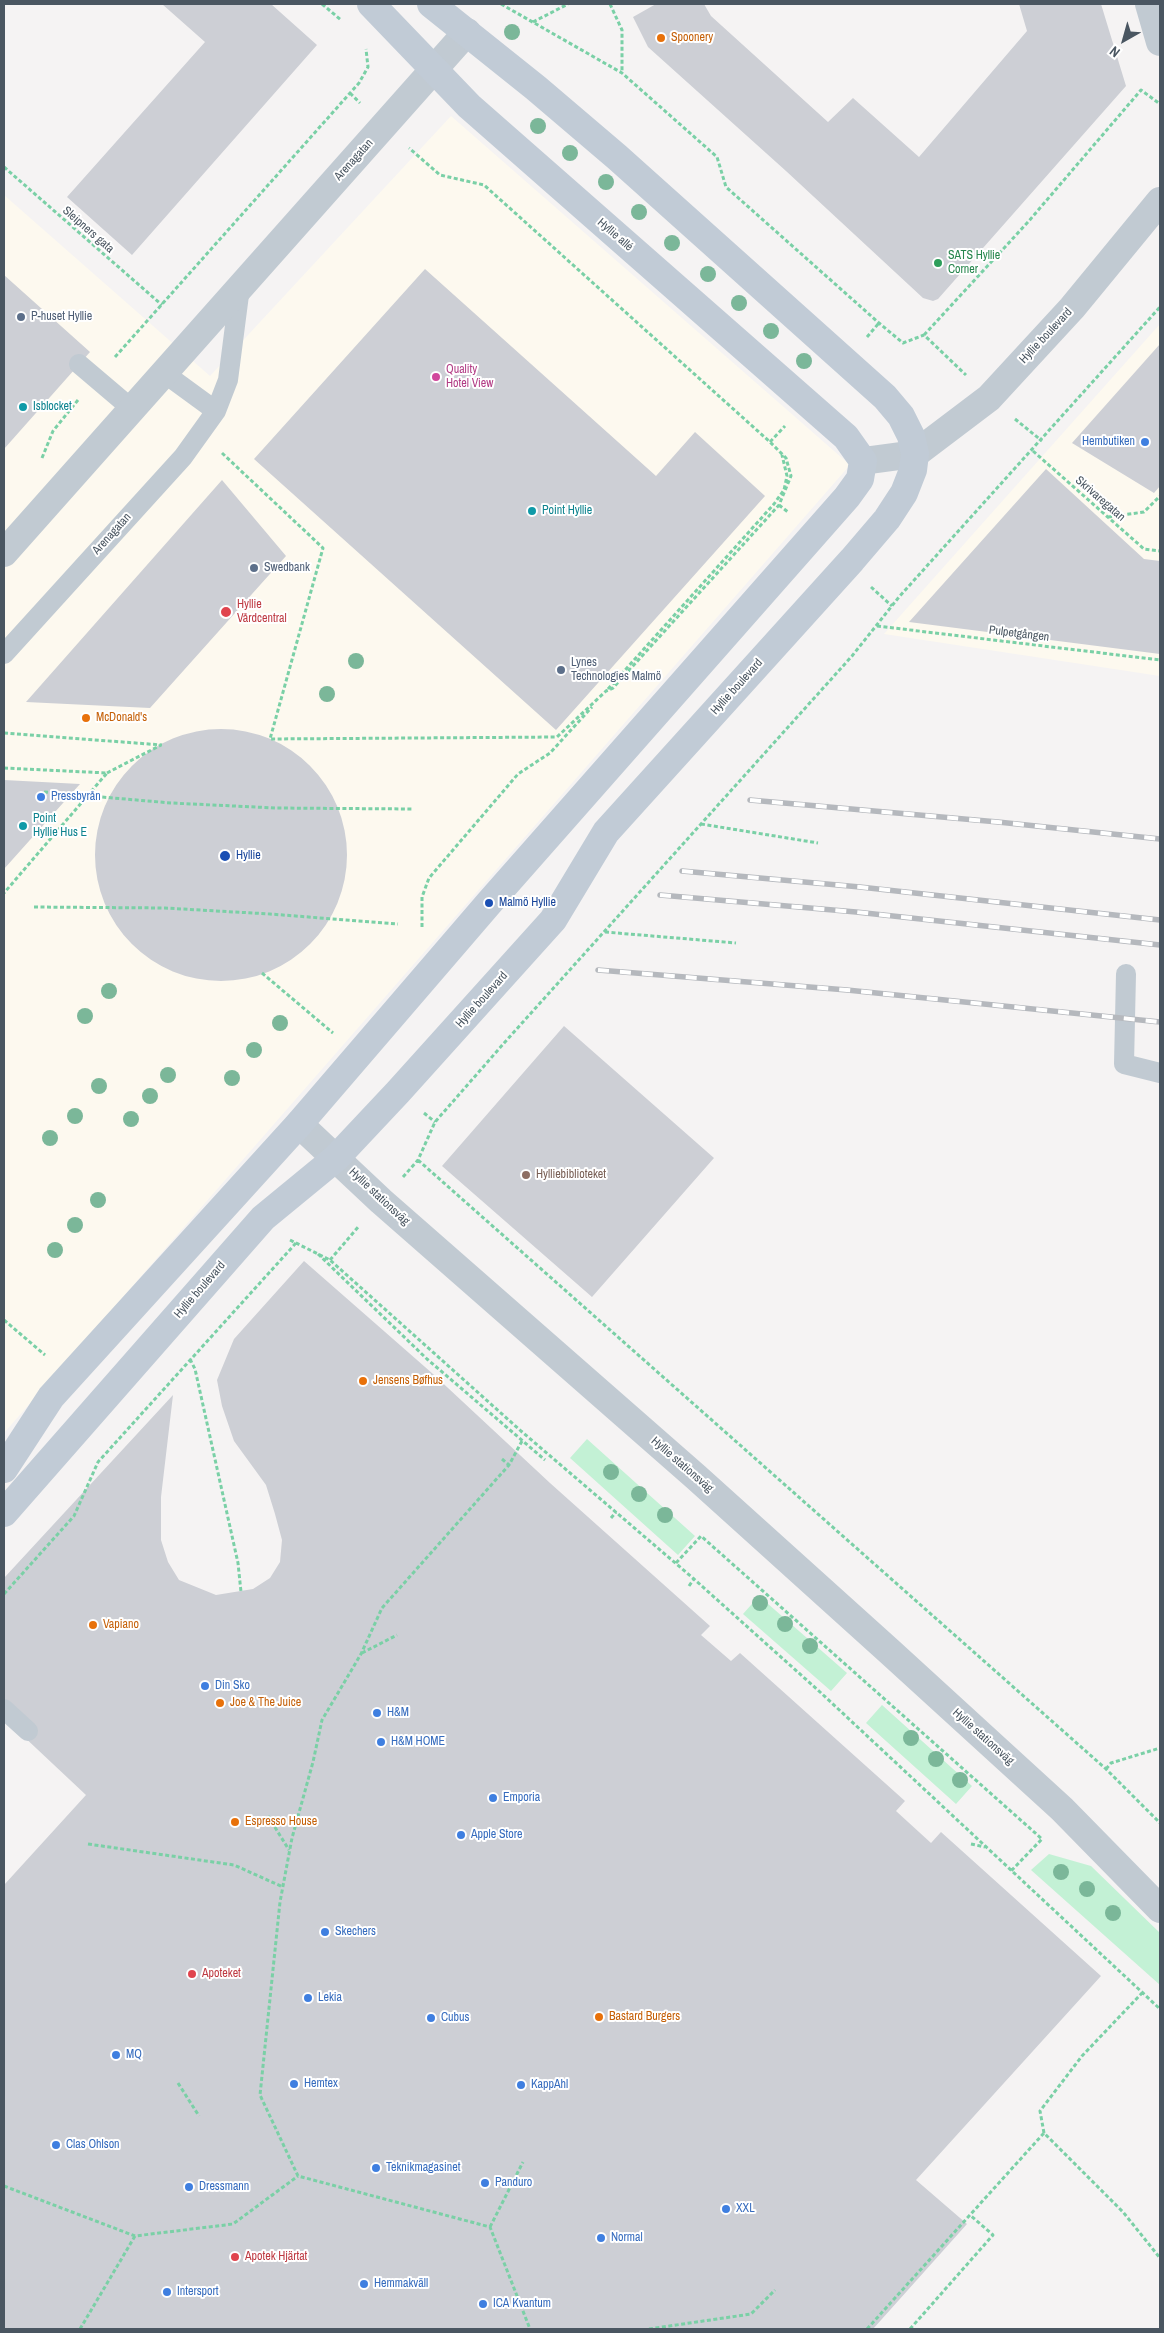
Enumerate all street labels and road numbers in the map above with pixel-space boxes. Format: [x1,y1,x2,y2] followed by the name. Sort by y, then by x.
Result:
[332,136,376,184] street label: Arenagatan
[59,204,117,256] street label: Sleipners gata
[594,216,636,254] street label: Hyllie allé
[1017,305,1075,367] street label: Hyllie boulevard
[1072,473,1128,525] street label: Skrivaregatan
[90,510,134,558] street label: Arenagatan
[988,623,1050,645] street label: Pulpetgången
[708,656,766,718] street label: Hyllie boulevard
[453,969,511,1031] street label: Hyllie boulevard
[346,1165,412,1229] street label: Hyllie stationsväg
[171,1259,229,1321] street label: Hyllie boulevard
[648,1434,716,1496] street label: Hyllie stationsväg
[949,1706,1017,1768] street label: Hyllie stationsväg

